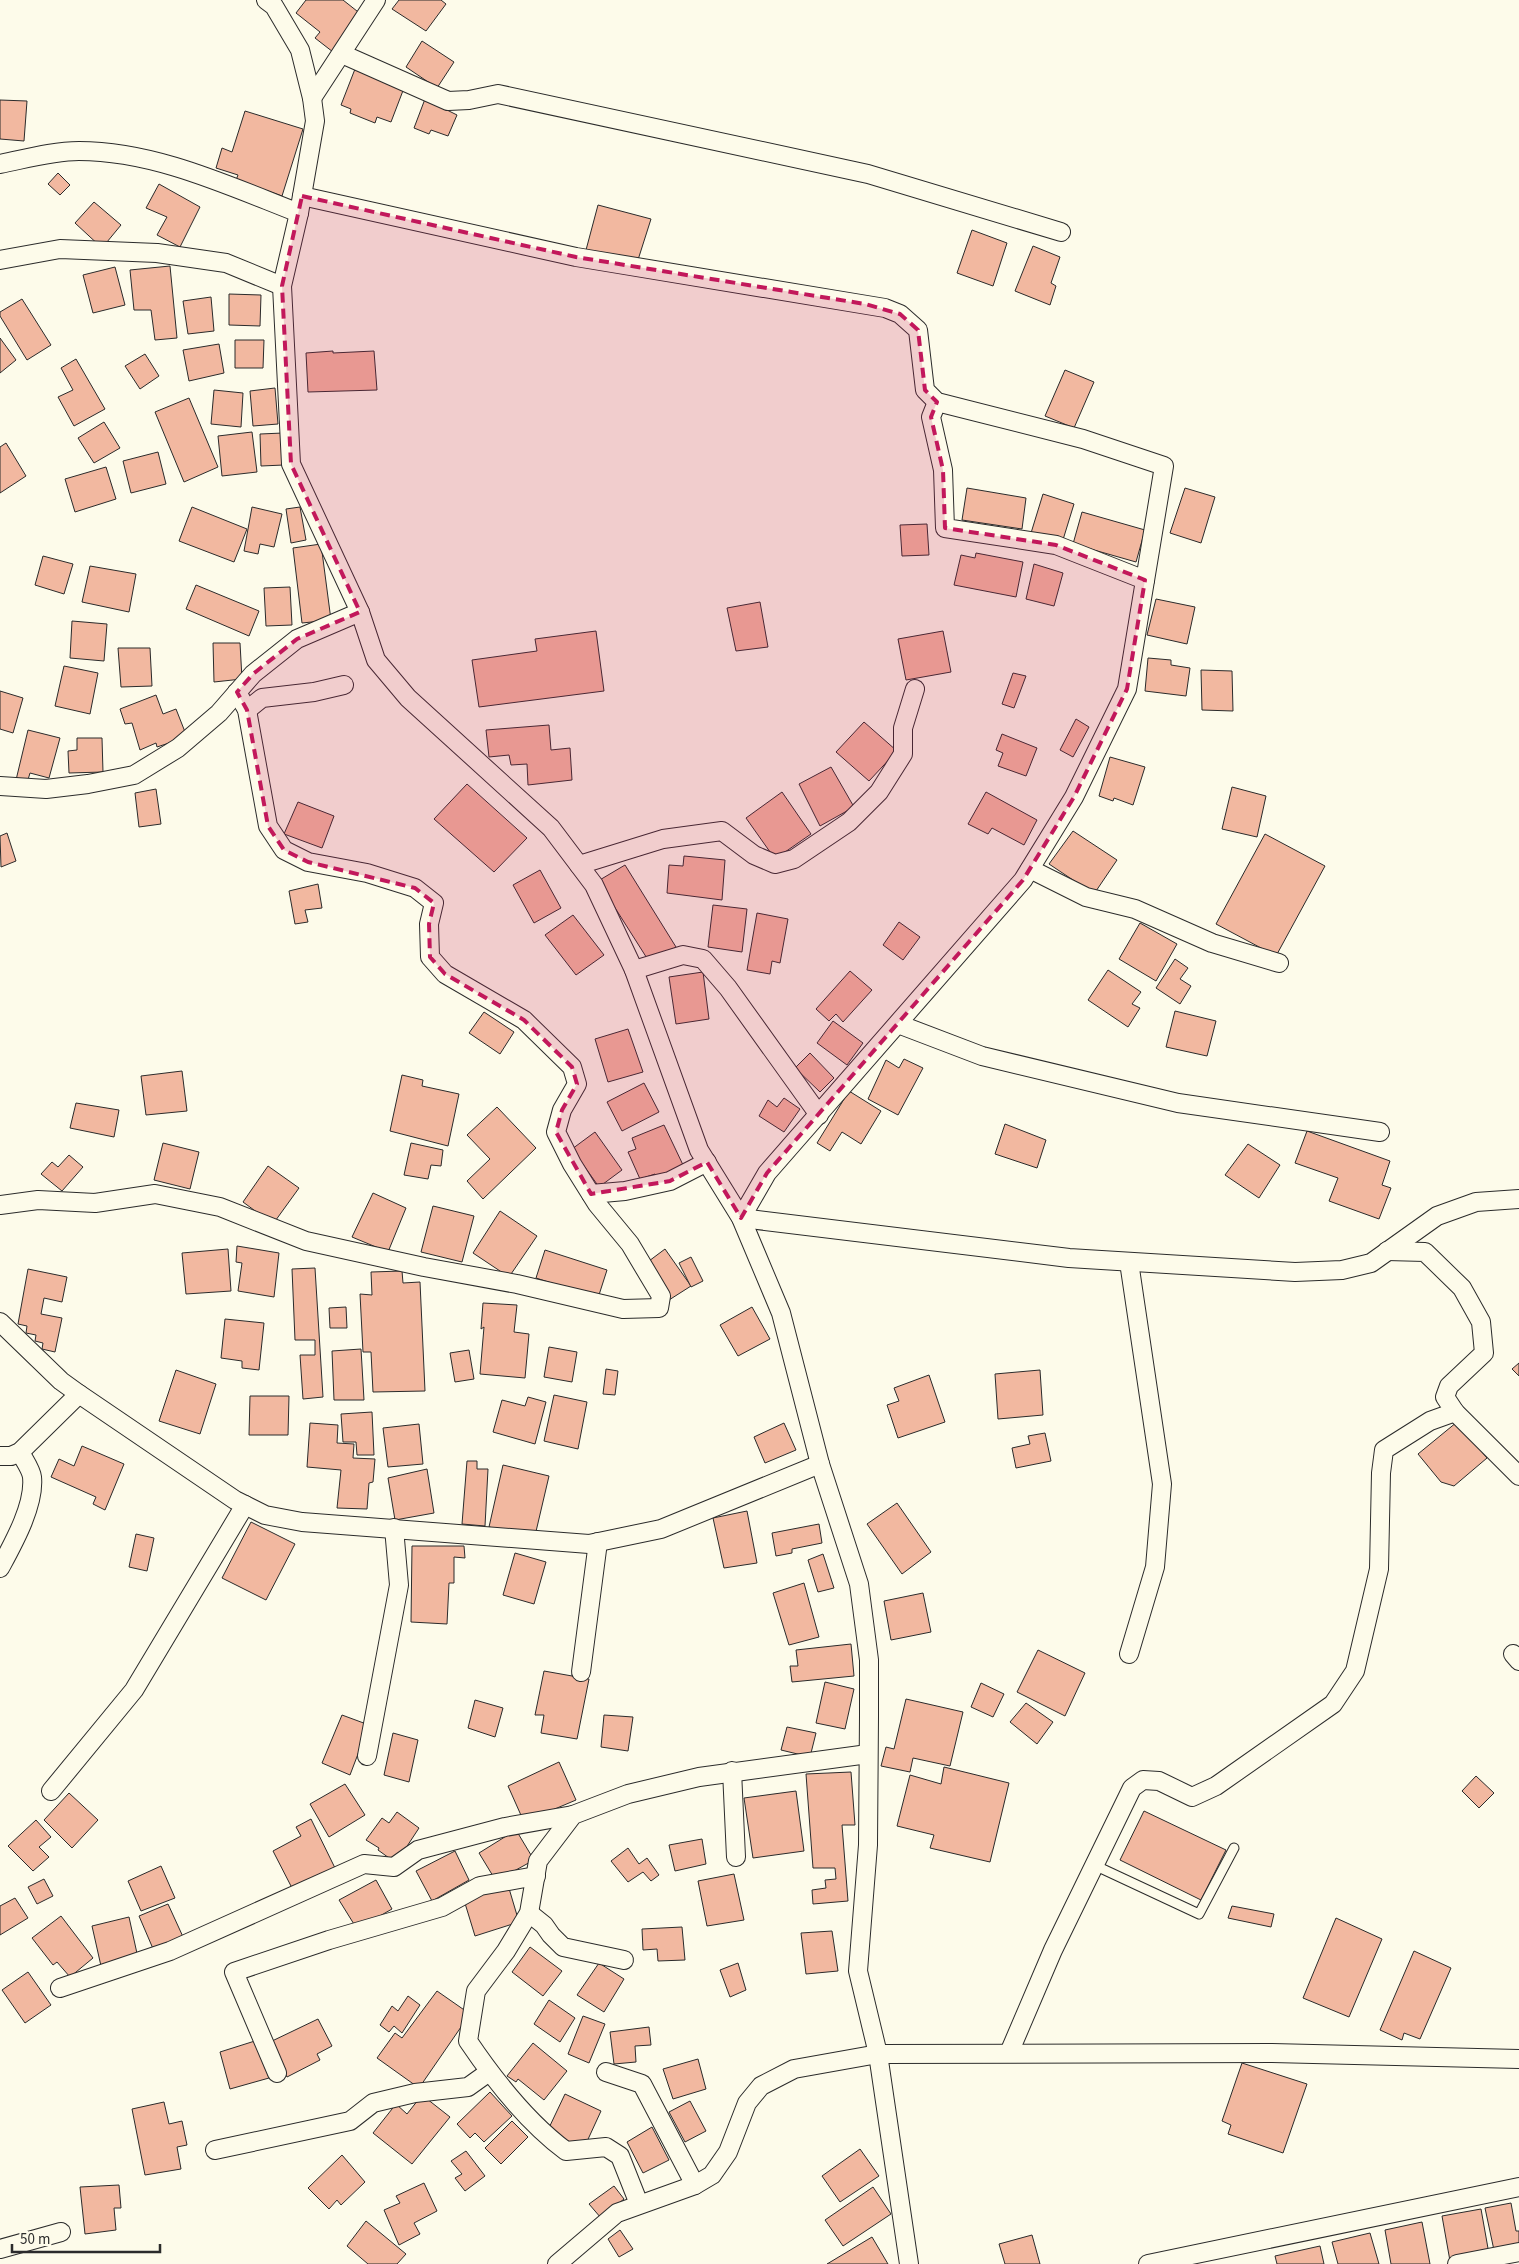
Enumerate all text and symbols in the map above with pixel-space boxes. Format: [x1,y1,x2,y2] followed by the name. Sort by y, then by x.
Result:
[12,2222,160,2254] scale bar
[20,2229,50,2250] text: 50 m

